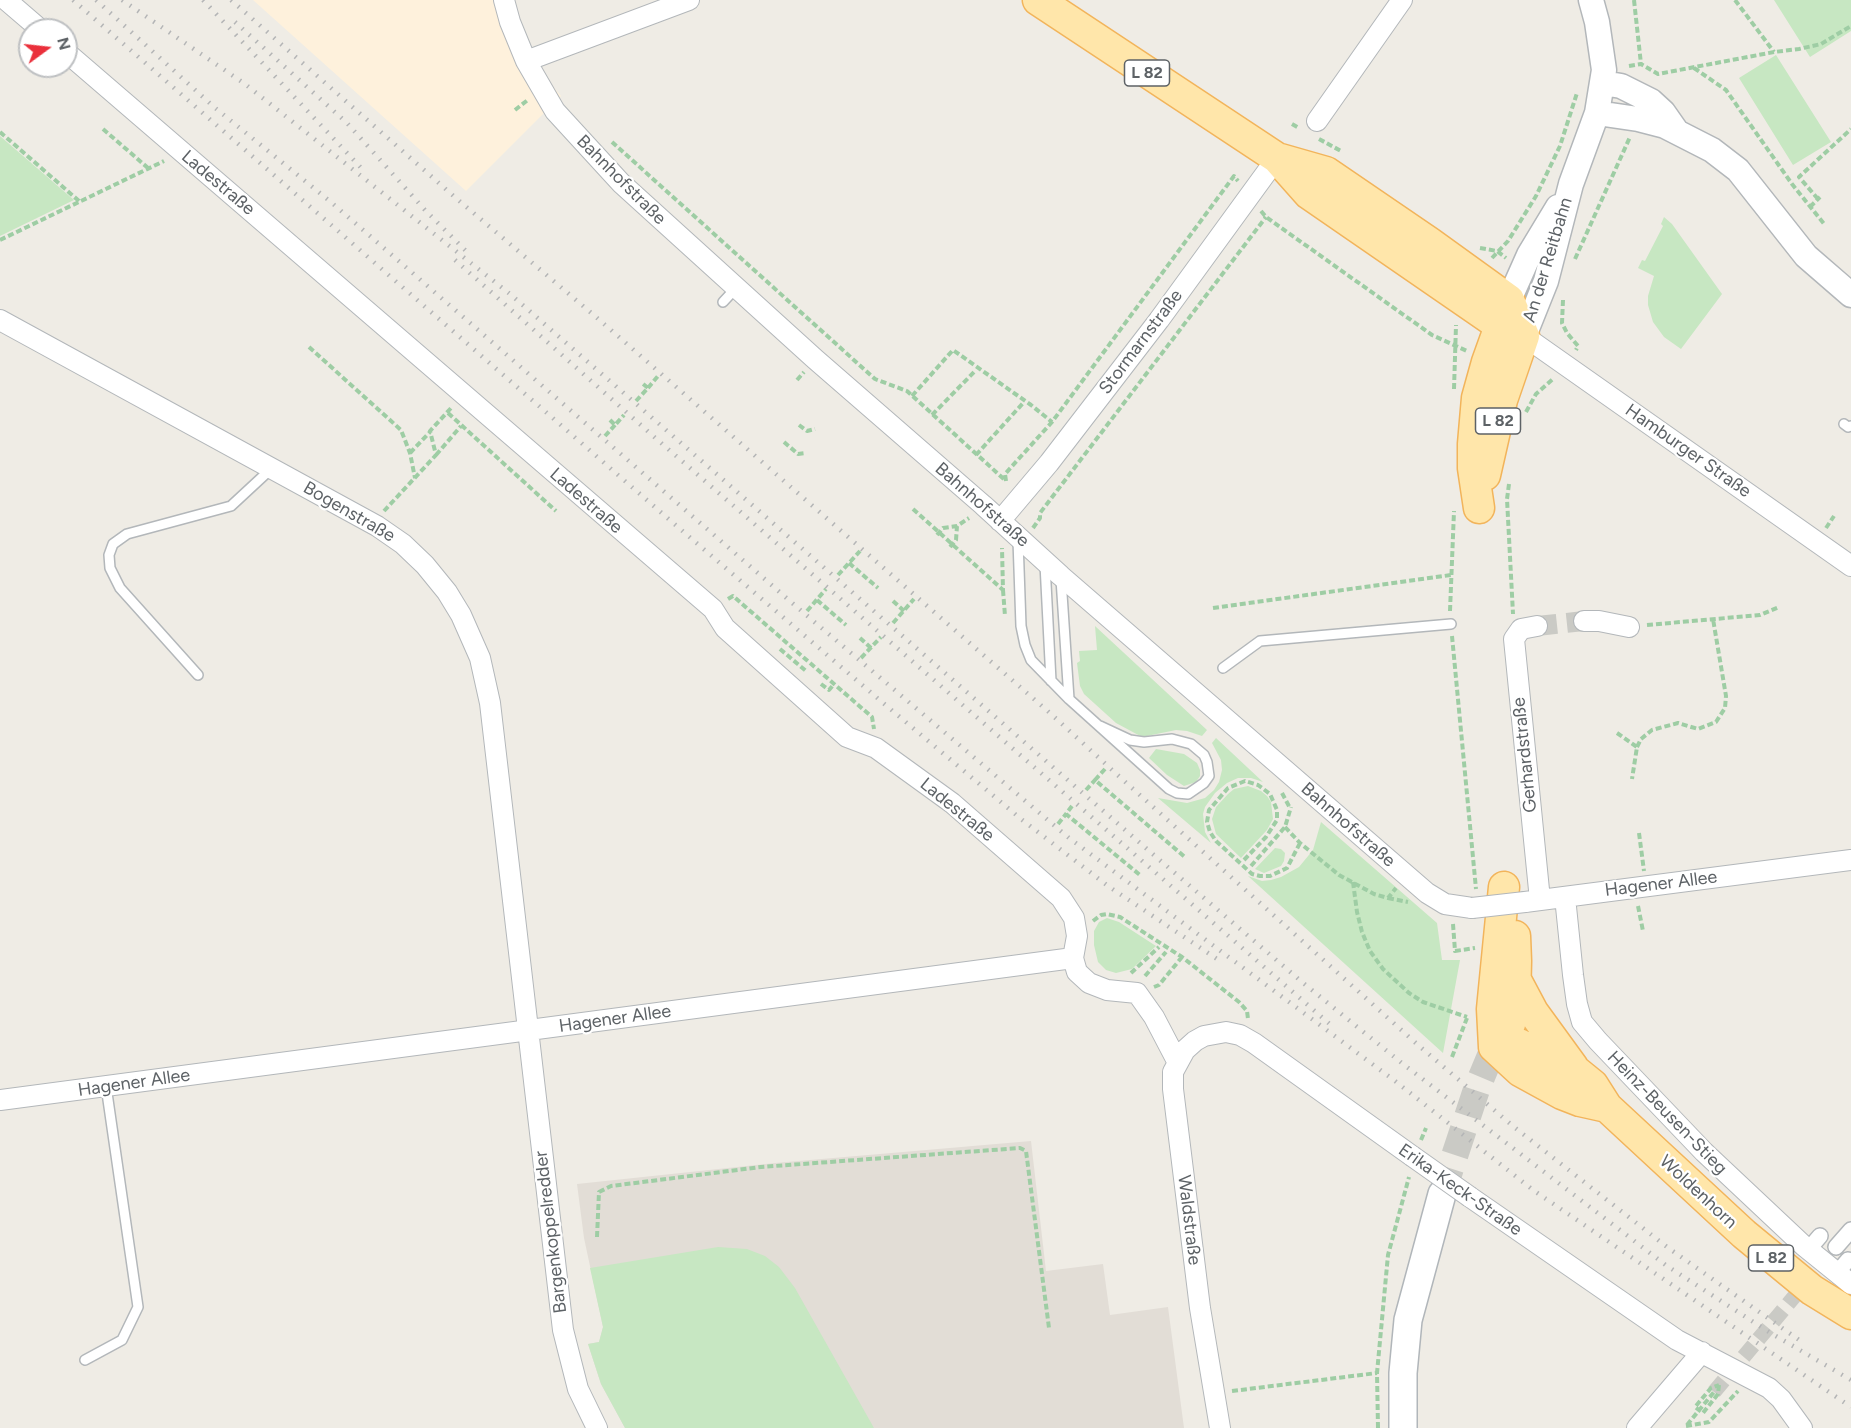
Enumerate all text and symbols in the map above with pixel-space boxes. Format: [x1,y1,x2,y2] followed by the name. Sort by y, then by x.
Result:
[18,18,78,78] north arrow
[53,35,75,52] text: N
[1124,60,1170,86] road number: L 82
[572,131,670,229] street label: Bahnhofstraße
[177,146,259,220] street label: Ladestraße
[1519,195,1577,325] street label: An der Reitbahn
[1095,285,1187,399] street label: Stormarnstraße
[1621,400,1755,502] street label: Hamburger Straße
[1476,408,1520,434] road number: L 82
[930,458,1034,552] street label: Bahnhofstraße
[545,464,627,538] street label: Ladestraße
[299,477,399,547] street label: Bogenstraße
[1508,696,1542,814] street label: Gerhardstraße
[915,773,999,847] street label: Ladestraße
[1296,778,1400,872] street label: Bahnhofstraße
[1603,866,1719,902] street label: Hagener Allee
[557,1000,673,1038] street label: Hagener Allee
[1603,1047,1731,1179] street label: Heinz-Beusen-Stieg
[76,1064,192,1102] street label: Hagener Allee
[1394,1139,1526,1241] street label: Erika-Keck-Straße
[530,1149,572,1315] street label: Bargenkoppelredder
[1655,1151,1741,1233] street label: Woldenhorn
[1173,1174,1205,1266] street label: Waldstraße
[1748,1245,1794,1271] road number: L 82

